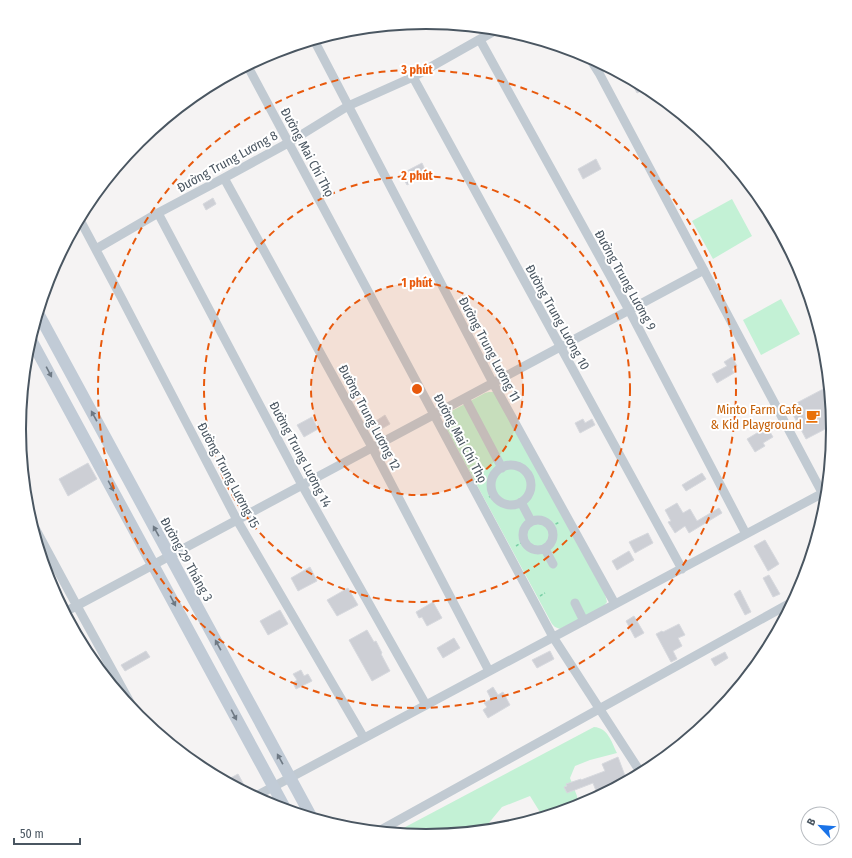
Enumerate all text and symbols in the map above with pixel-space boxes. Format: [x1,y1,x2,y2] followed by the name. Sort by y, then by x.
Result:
[400,63,433,77] text: 3 phút
[278,105,337,200] street label: Đường Mai Chí Thọ
[174,128,280,195] street label: Đường Trung Lương 8
[400,169,433,183] text: 2 phút
[592,227,659,333] street label: Đường Trung Lương 9
[522,262,593,373] street label: Đường Trung Lương 10
[402,276,433,290] text: 1 phút
[456,294,523,404] street label: Đường Trung Lương 11
[335,362,404,473] street label: Đường Trung Lương 12
[46,366,52,378] one-way arrow
[410,382,424,396] centre of rings
[431,391,490,486] street label: Đường Mai Chí Thọ
[266,399,335,510] street label: Đường Trung Lương 14
[710,402,802,432] place label: Minto Farm Cafe & Kid Playground
[805,408,821,424] cafe icon: Minto Farm Cafe & Kid Playground
[91,411,97,422] one-way arrow
[194,420,263,531] street label: Đường Trung Lương 15
[107,480,114,492] one-way arrow
[157,515,216,604] street label: Đường 29 Tháng 3
[153,525,159,536] one-way arrow
[169,595,176,606] one-way arrow
[215,639,222,651] one-way arrow
[231,709,238,721] one-way arrow
[277,753,284,765] one-way arrow
[800,806,840,846] north arrow
[804,816,819,827] text: B
[14,820,80,846] scale bar
[20,827,44,841] text: 50 m

